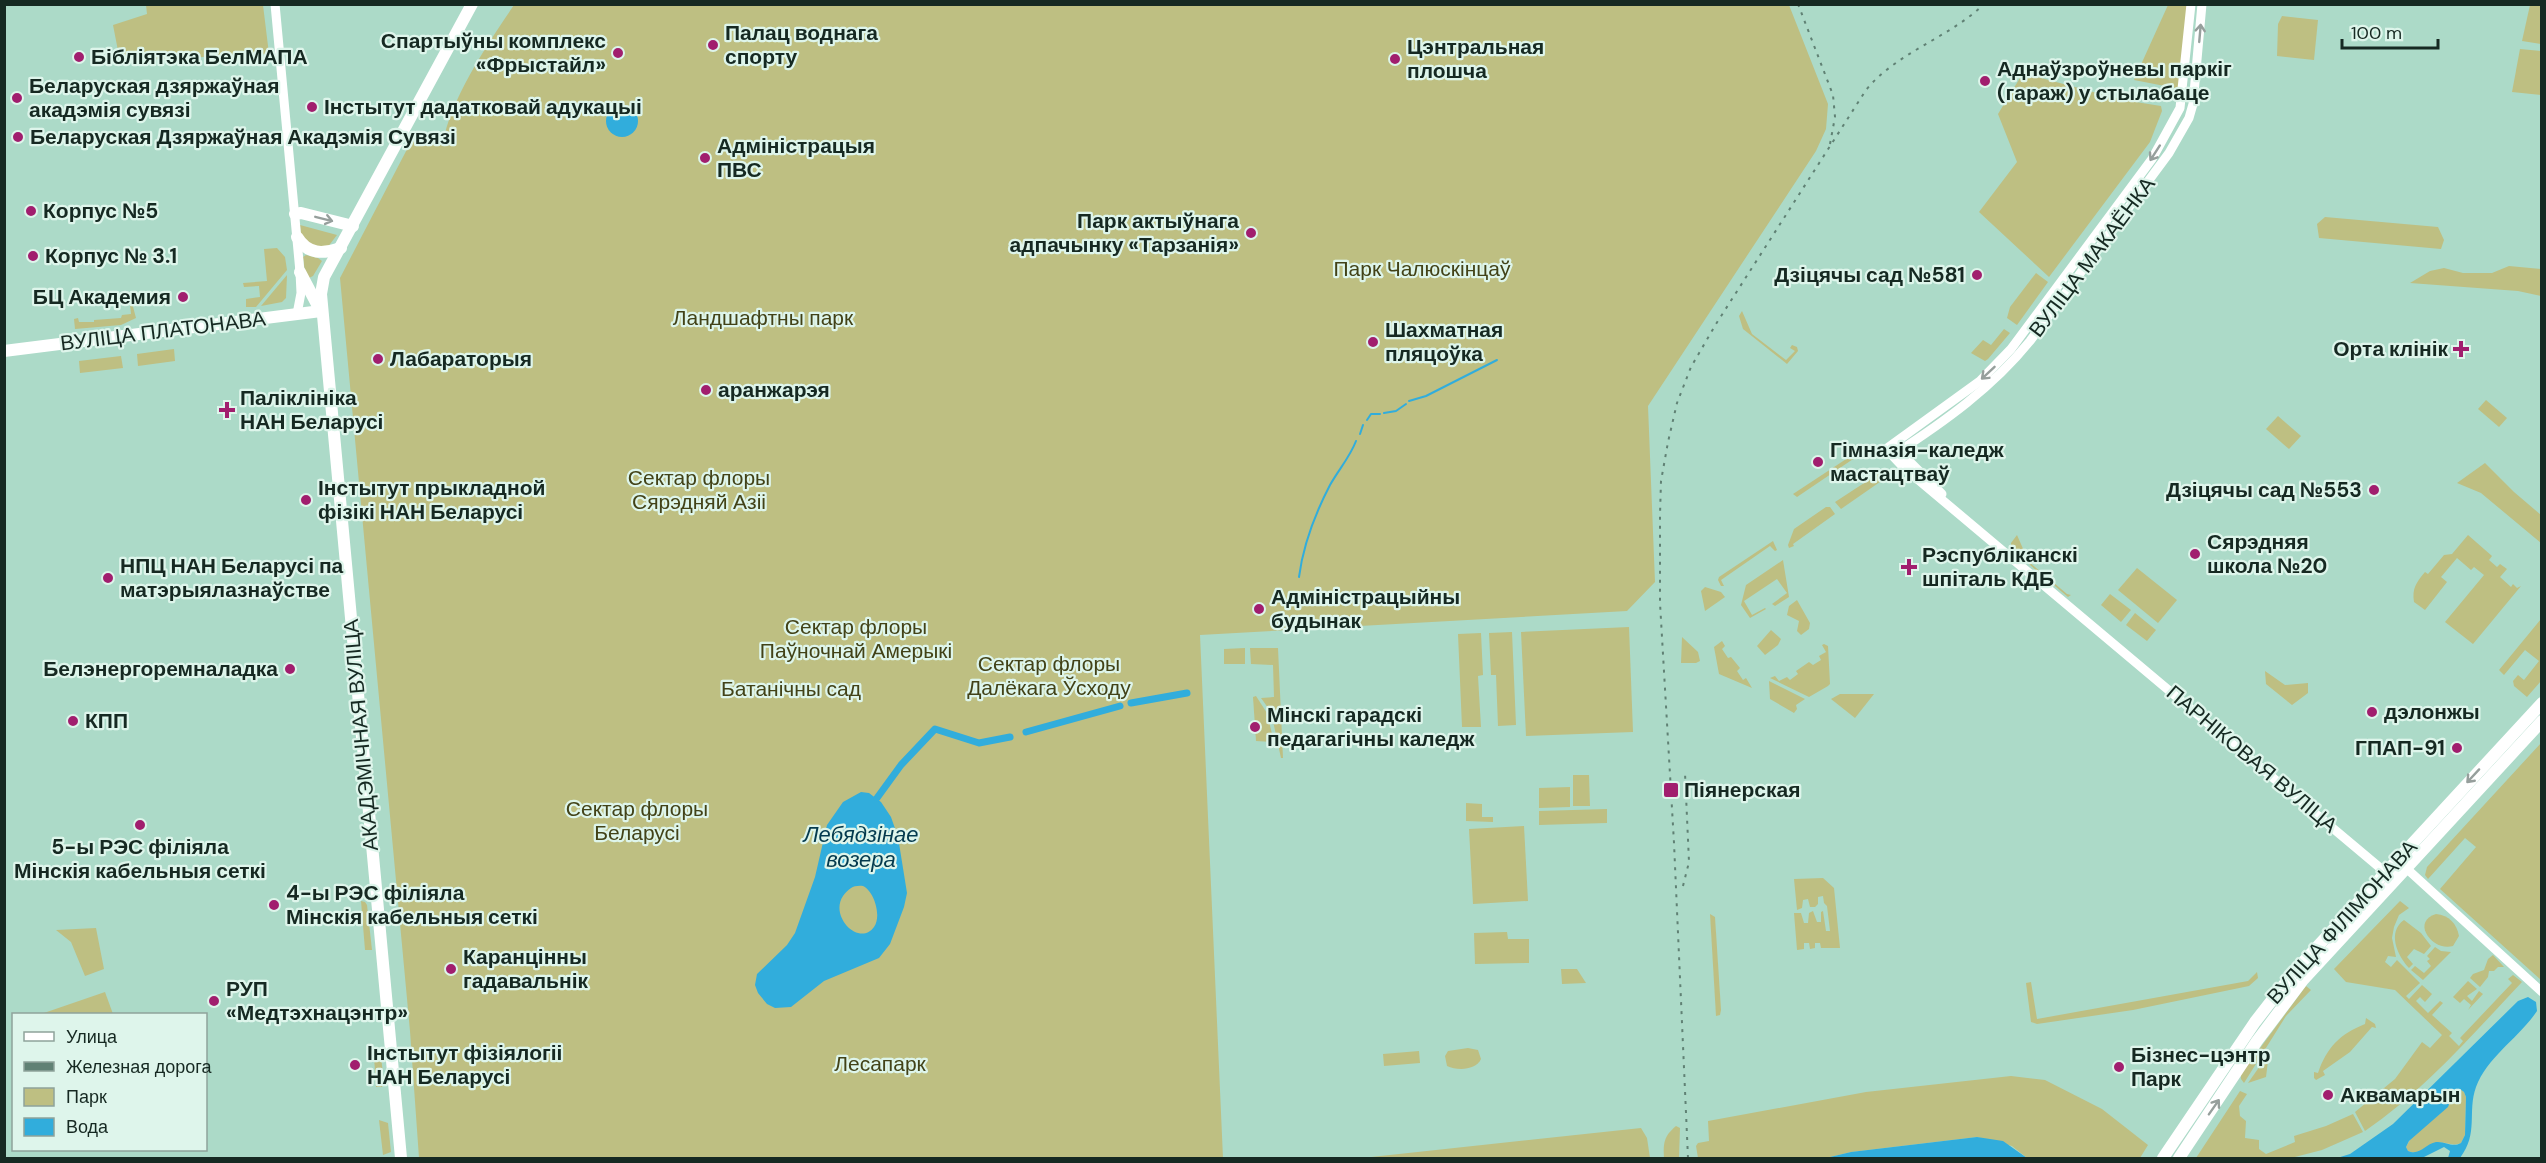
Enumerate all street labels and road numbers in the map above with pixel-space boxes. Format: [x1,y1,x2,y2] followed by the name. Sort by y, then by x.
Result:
[2022,171,2162,343] street label: ВУЛІЦА МАКАЁНКА
[59,305,267,357] street label: ВУЛІЦА ПЛАТОНАВА
[337,618,385,852] street label: АКАДЭМІЧНАЯ ВУЛІЦА
[2160,679,2344,839] street label: ПАРНІКОВАЯ ВУЛІЦА
[2261,834,2423,1010] street label: ВУЛІЦА ФІЛІМОНАВА

